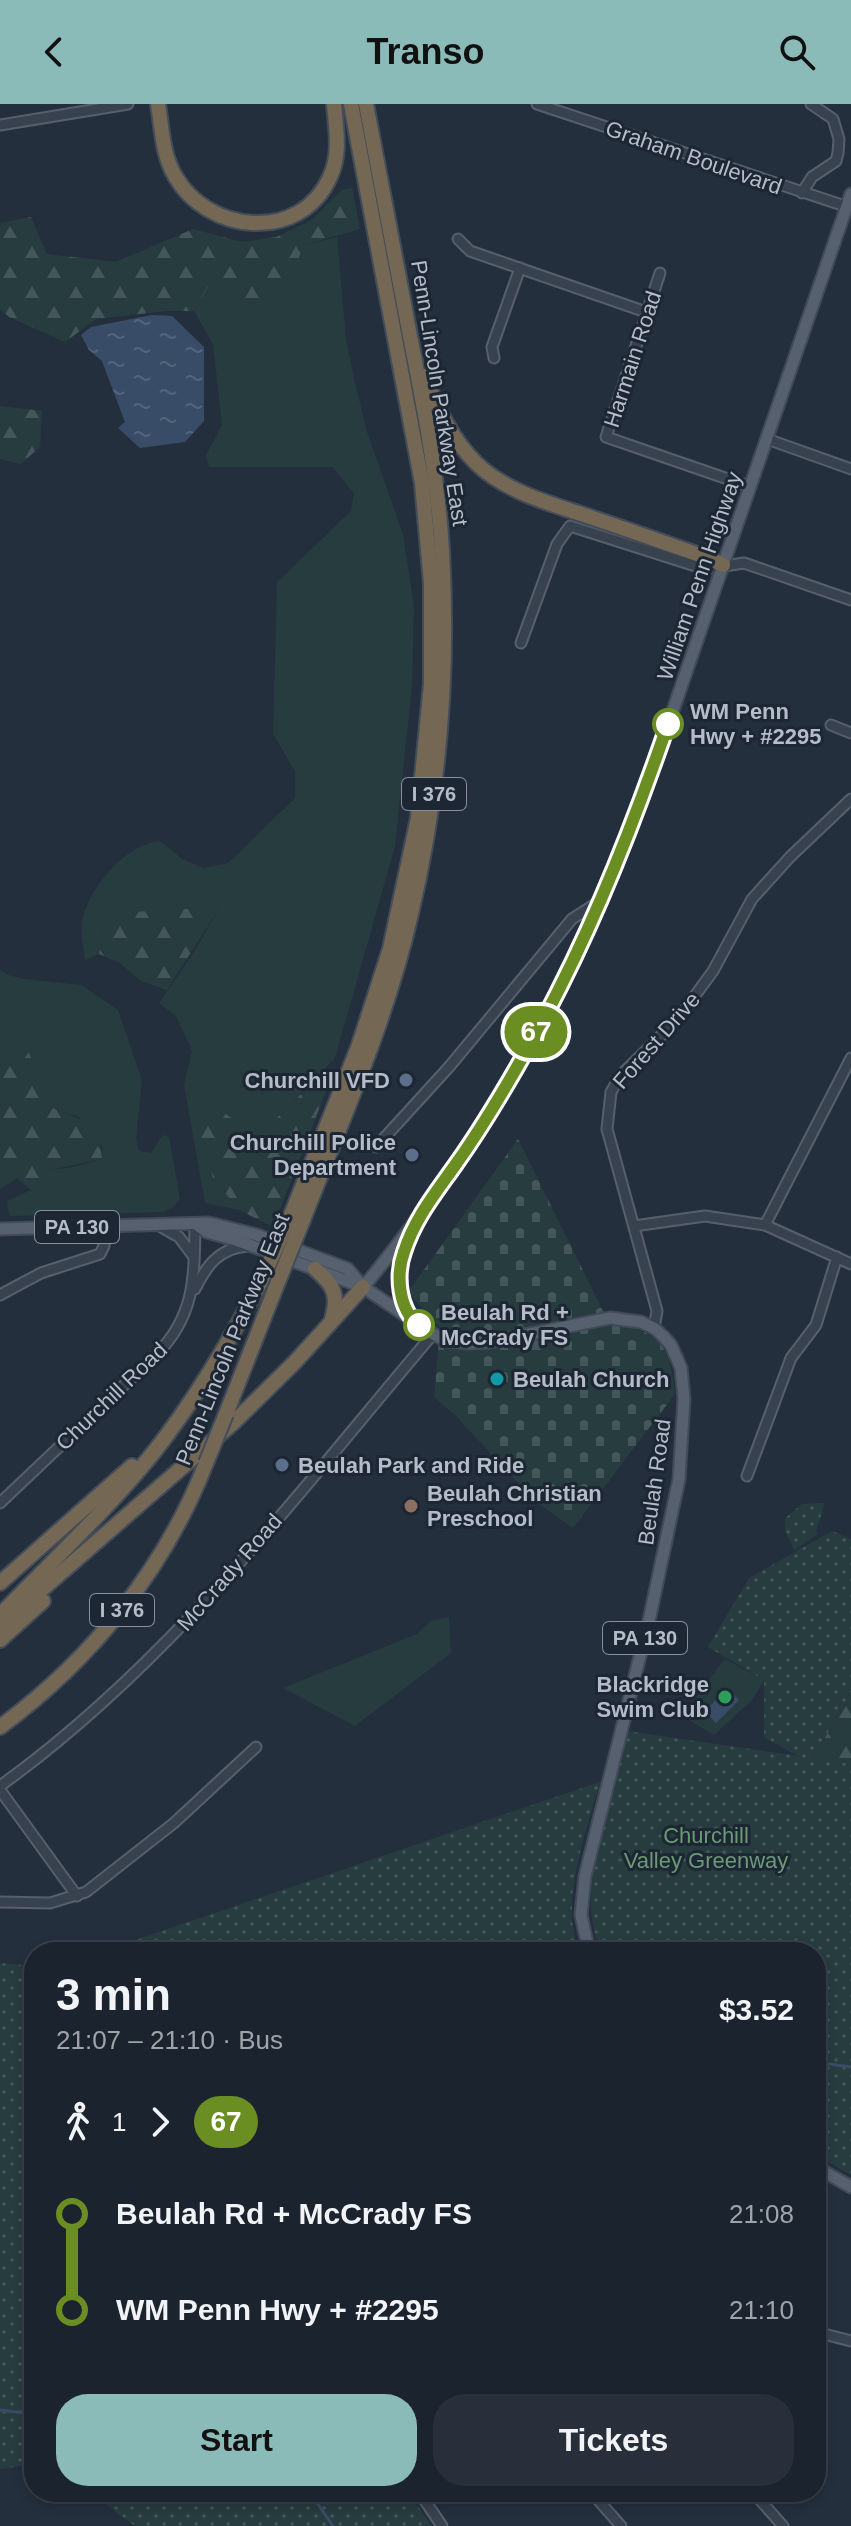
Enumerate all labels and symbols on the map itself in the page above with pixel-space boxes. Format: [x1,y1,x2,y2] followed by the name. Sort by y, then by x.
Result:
[602,116,785,199] street label: Graham Boulevard
[406,258,473,528] street label: Penn-Lincoln Parkway East
[599,288,666,430] street label: Harmain Road
[652,469,747,684] street label: William Penn Highway
[690,699,821,749] place label: WM Penn Hwy + #2295
[653,709,683,739] marker: WM Penn Hwy + #2295
[402,778,466,810] road number: I 376
[608,987,705,1094] street label: Forest Drive
[500,1006,572,1058] line badge: 67
[245,1068,390,1093] place label: Churchill VFD
[397,1071,415,1089] marker: Churchill VFD
[230,1130,397,1180] place label: Churchill Police Department
[403,1146,421,1164] marker: Churchill Police Department
[170,1210,294,1469] street label: Penn-Lincoln Parkway East
[35,1211,119,1243] road number: PA 130
[441,1300,569,1350] place label: Beulah Rd + McCrady FS
[404,1310,434,1340] marker: Beulah Rd + McCrady FS
[51,1337,172,1455] street label: Churchill Road
[513,1367,669,1392] place label: Beulah Church
[488,1370,506,1388] marker: Beulah Church
[633,1417,676,1547] street label: Beulah Road
[298,1453,524,1478] place label: Beulah Park and Ride
[273,1456,291,1474] marker: Beulah Park and Ride
[427,1481,602,1531] place label: Beulah Christian Preschool
[402,1497,420,1515] marker: Beulah Christian Preschool
[172,1509,287,1636] street label: McCrady Road
[90,1594,154,1626] road number: I 376
[603,1622,687,1654] road number: PA 130
[597,1672,709,1722] place label: Blackridge Swim Club
[716,1688,734,1706] marker: Blackridge Swim Club
[624,1823,788,1873] park label: Churchill Valley Greenway

